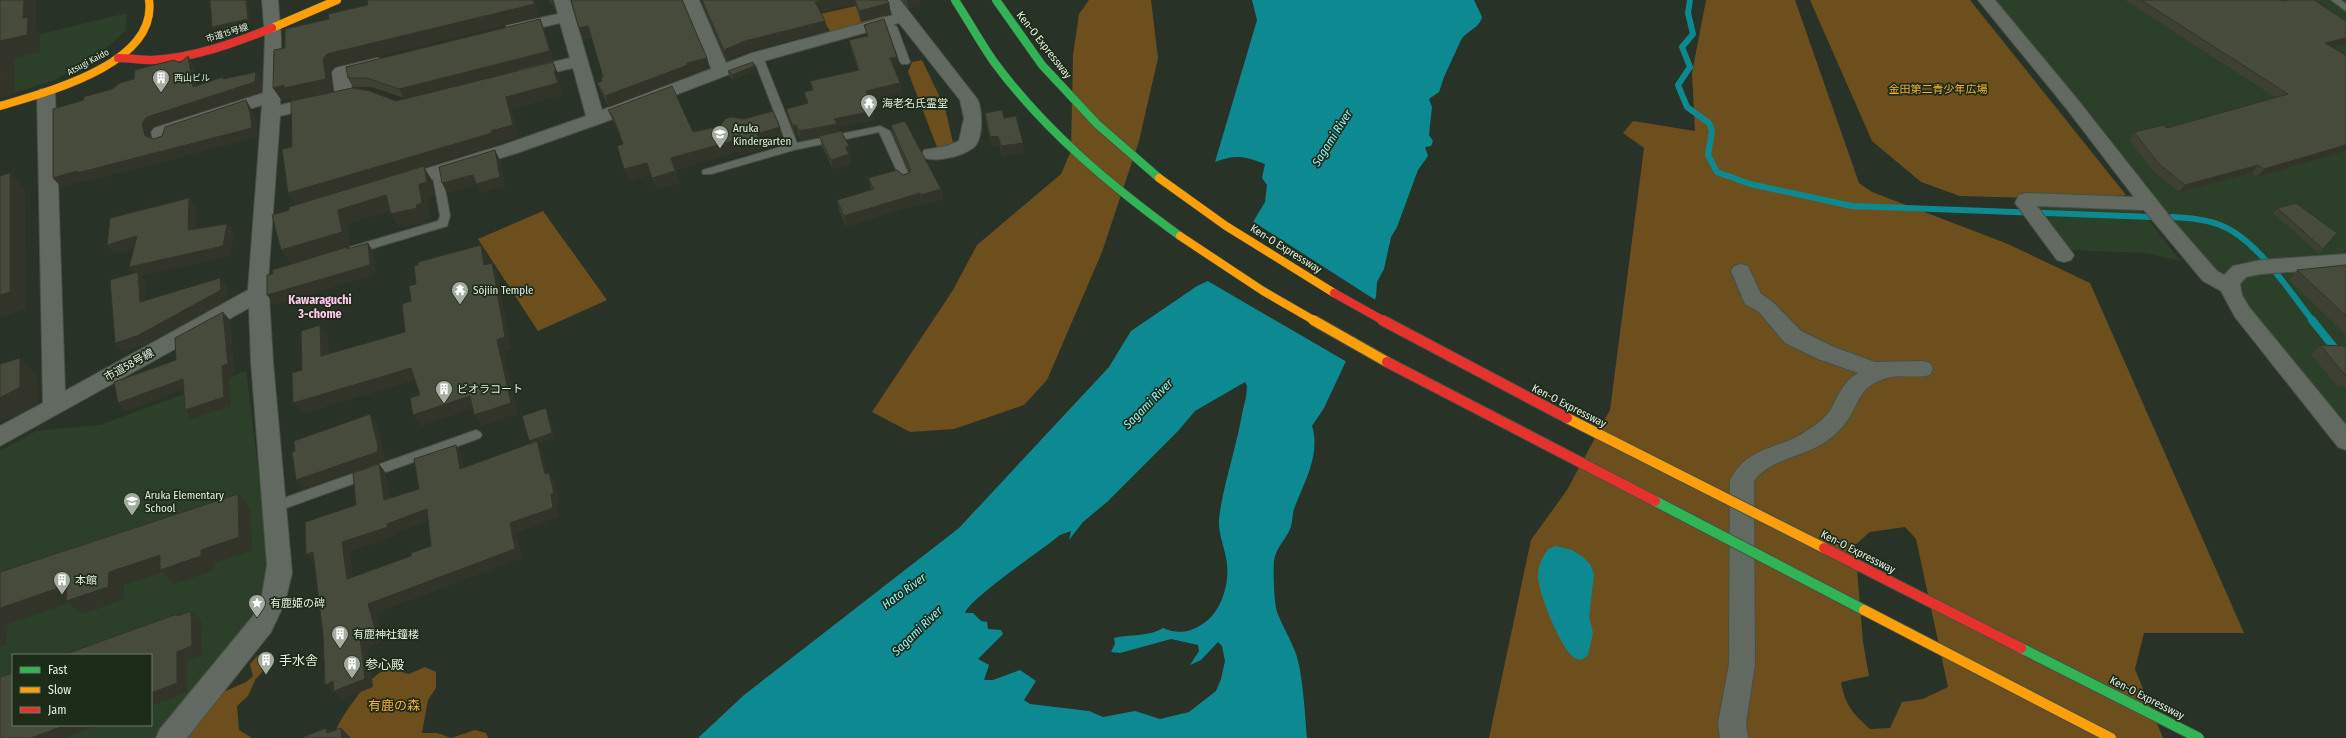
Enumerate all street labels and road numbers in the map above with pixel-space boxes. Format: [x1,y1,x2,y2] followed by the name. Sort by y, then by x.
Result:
[1014,9,1074,81] street label: Ken-O Expressway
[205,22,250,44] street label: 市道15号線
[65,47,111,77] street label: Atsugi Kaido
[1248,222,1324,276] street label: Ken-O Expressway
[102,346,156,384] street label: 市道58号線
[1530,382,1608,430] street label: Ken-O Expressway
[1819,528,1897,576] street label: Ken-O Expressway
[2108,674,2186,722] street label: Ken-O Expressway

